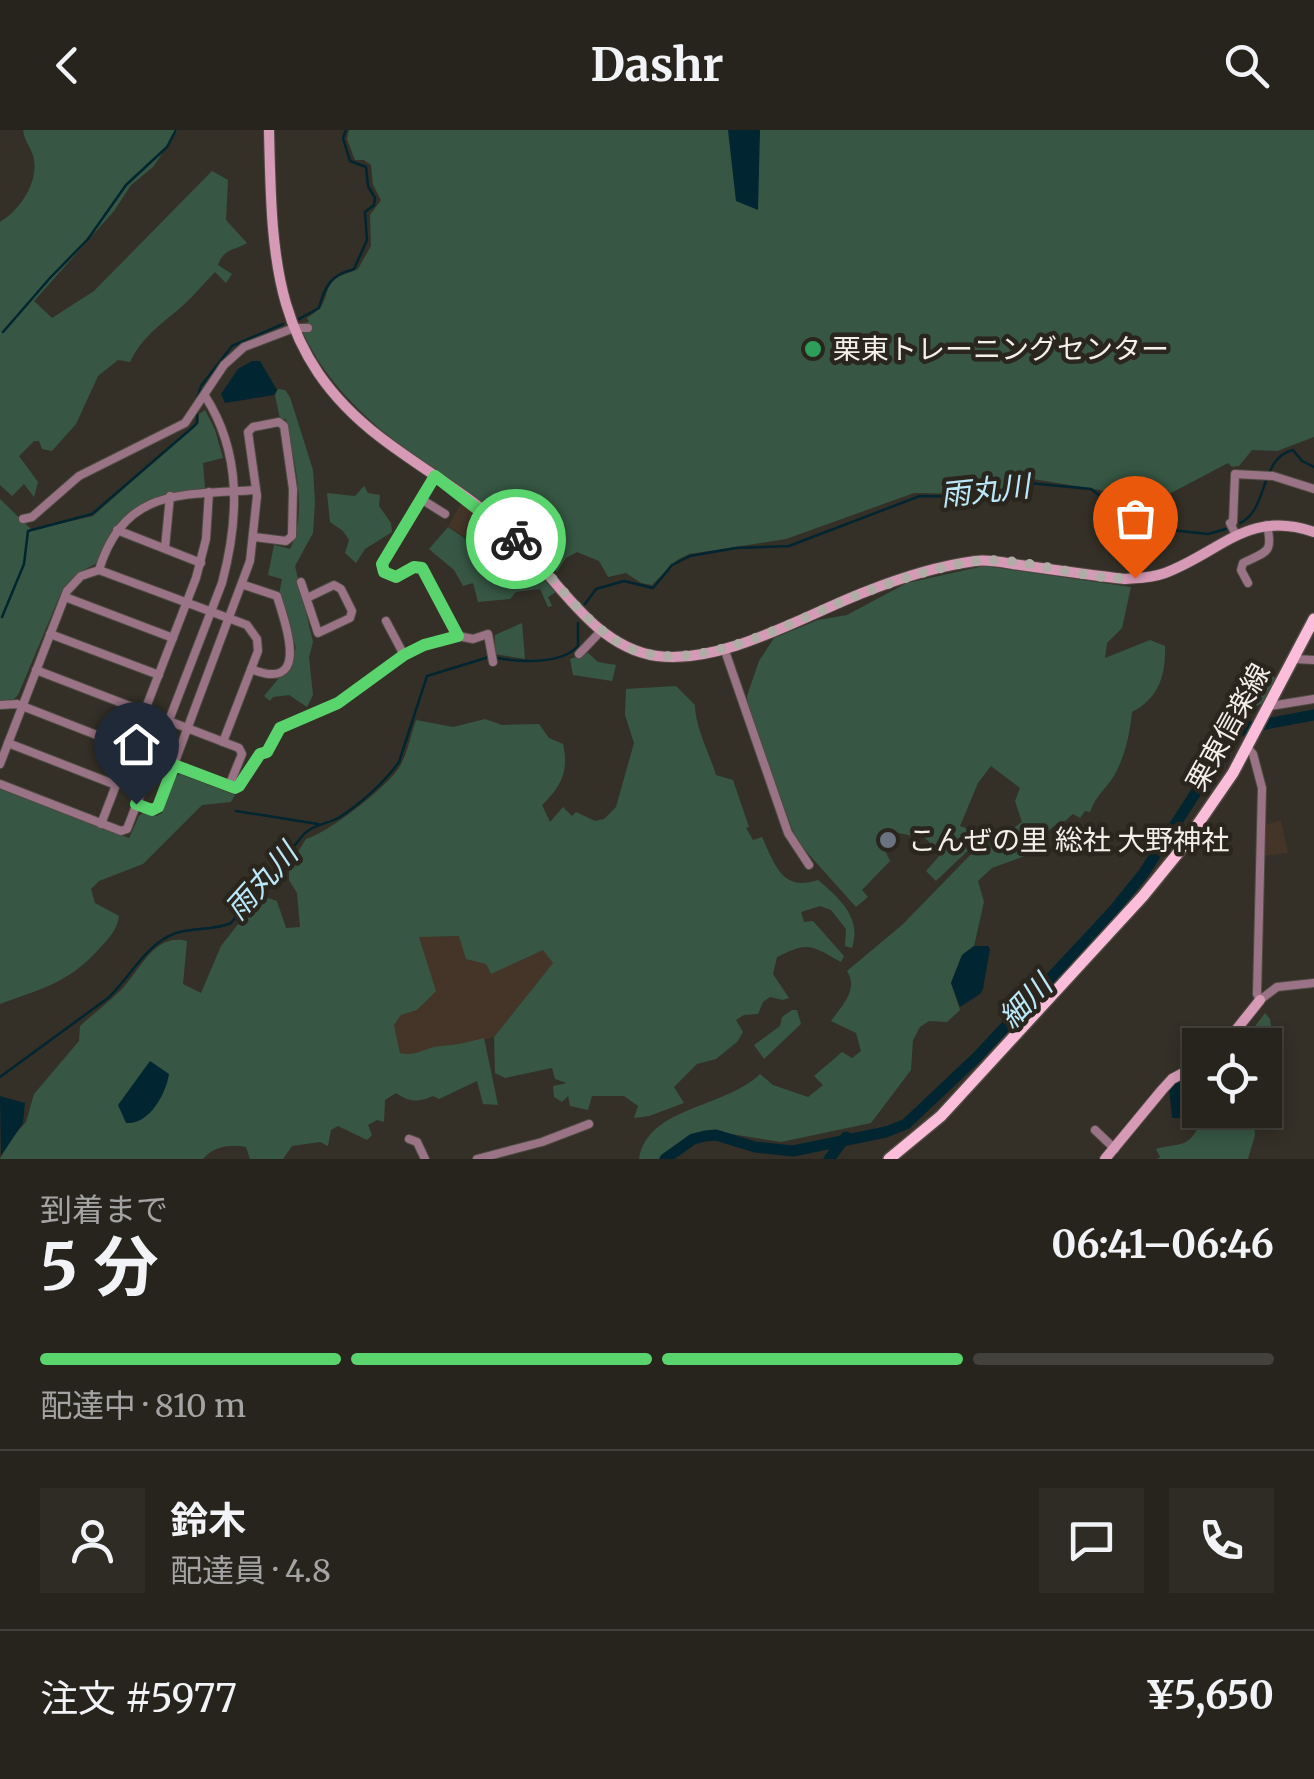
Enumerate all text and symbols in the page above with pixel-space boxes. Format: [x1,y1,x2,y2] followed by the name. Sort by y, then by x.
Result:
[591,37,724,93] text: Dashr
[40,38,95,93] icon: back
[1219,38,1274,93] icon: search
[833,331,1169,367] place label: 栗東トレーニングセンター
[802,338,824,360] marker: 栗東トレーニングセンター
[938,466,1035,514] water label: 雨丸川
[1093,476,1178,579] pin
[466,489,566,589] courier
[1108,491,1163,546] icon: bag
[489,512,544,567] icon: bike
[1178,657,1278,797] street label: 栗東信楽線
[94,702,179,805] pin
[109,717,164,772] icon: home
[908,822,1229,858] place label: こんぜの里 総社 大野神社
[877,829,899,851] marker: こんぜの里 総社 大野神社
[217,833,307,927] water label: 雨丸川
[990,964,1062,1036] water label: 細川
[1182,1028,1282,1128] map controls
[1182,1028,1282,1128] button: locate
[40,1190,168,1230] text: 到着まで
[1051,1221,1274,1268] text: 06:41–06:46
[40,1226,158,1308] text: 5 分
[40,1386,246,1426] text: 配達中 · 810 m
[40,1488,145,1593] button: person
[1039,1488,1144,1593] button: chat
[1169,1488,1274,1593] button: phone
[170,1497,246,1544] text: 鈴木
[170,1551,331,1591] text: 配達員 · 4.8
[1145,1672,1274,1719] text: ¥5,650
[40,1675,237,1722] text: 注文 #5977

